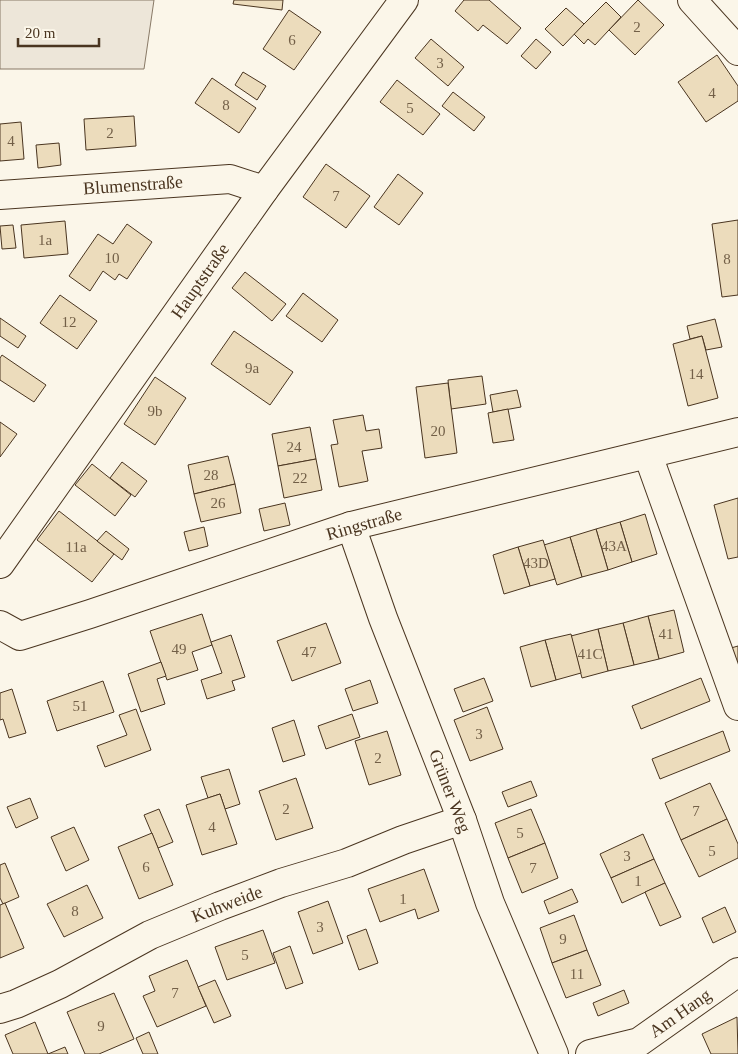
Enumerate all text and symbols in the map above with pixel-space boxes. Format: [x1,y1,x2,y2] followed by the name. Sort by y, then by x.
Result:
[18,15,99,47] scale bar
[633,19,641,35] house number: 2
[25,25,56,41] text: 20 m
[288,32,296,48] house number: 6
[436,55,444,71] house number: 3
[708,85,716,101] house number: 4
[222,97,230,113] house number: 8
[406,100,414,116] house number: 5
[106,125,114,141] house number: 2
[7,133,15,149] house number: 4
[82,172,184,198] street label: Blumenstraße
[332,188,340,204] house number: 7
[38,232,52,248] house number: 1a
[167,240,233,322] street label: Hauptstraße
[105,250,120,266] house number: 10
[723,251,731,267] house number: 8
[62,314,77,330] house number: 12
[245,360,259,376] house number: 9a
[689,366,704,382] house number: 14
[148,403,163,419] house number: 9b
[431,423,446,439] house number: 20
[287,439,302,455] house number: 24
[204,467,219,483] house number: 28
[293,470,308,486] house number: 22
[211,495,226,511] house number: 26
[324,504,404,544] street label: Ringstraße
[601,538,627,554] house number: 43A
[65,539,87,555] house number: 11a
[523,555,549,571] house number: 43D
[659,626,674,642] house number: 41
[172,641,187,657] house number: 49
[302,644,317,660] house number: 47
[577,646,603,662] house number: 41C
[73,698,88,714] house number: 51
[475,726,483,742] house number: 3
[425,746,475,836] street label: Grüner Weg
[374,750,382,766] house number: 2
[282,801,290,817] house number: 2
[692,803,700,819] house number: 7
[208,819,216,835] house number: 4
[516,825,524,841] house number: 5
[708,843,716,859] house number: 5
[623,848,631,864] house number: 3
[142,859,150,875] house number: 6
[529,860,537,876] house number: 7
[634,873,642,889] house number: 1
[189,881,265,927] street label: Kuhweide
[399,891,407,907] house number: 1
[71,903,79,919] house number: 8
[316,919,324,935] house number: 3
[559,931,567,947] house number: 9
[241,947,249,963] house number: 5
[570,966,584,982] house number: 11
[171,985,179,1001] house number: 7
[645,985,715,1041] street label: Am Hang
[97,1018,105,1034] house number: 9

